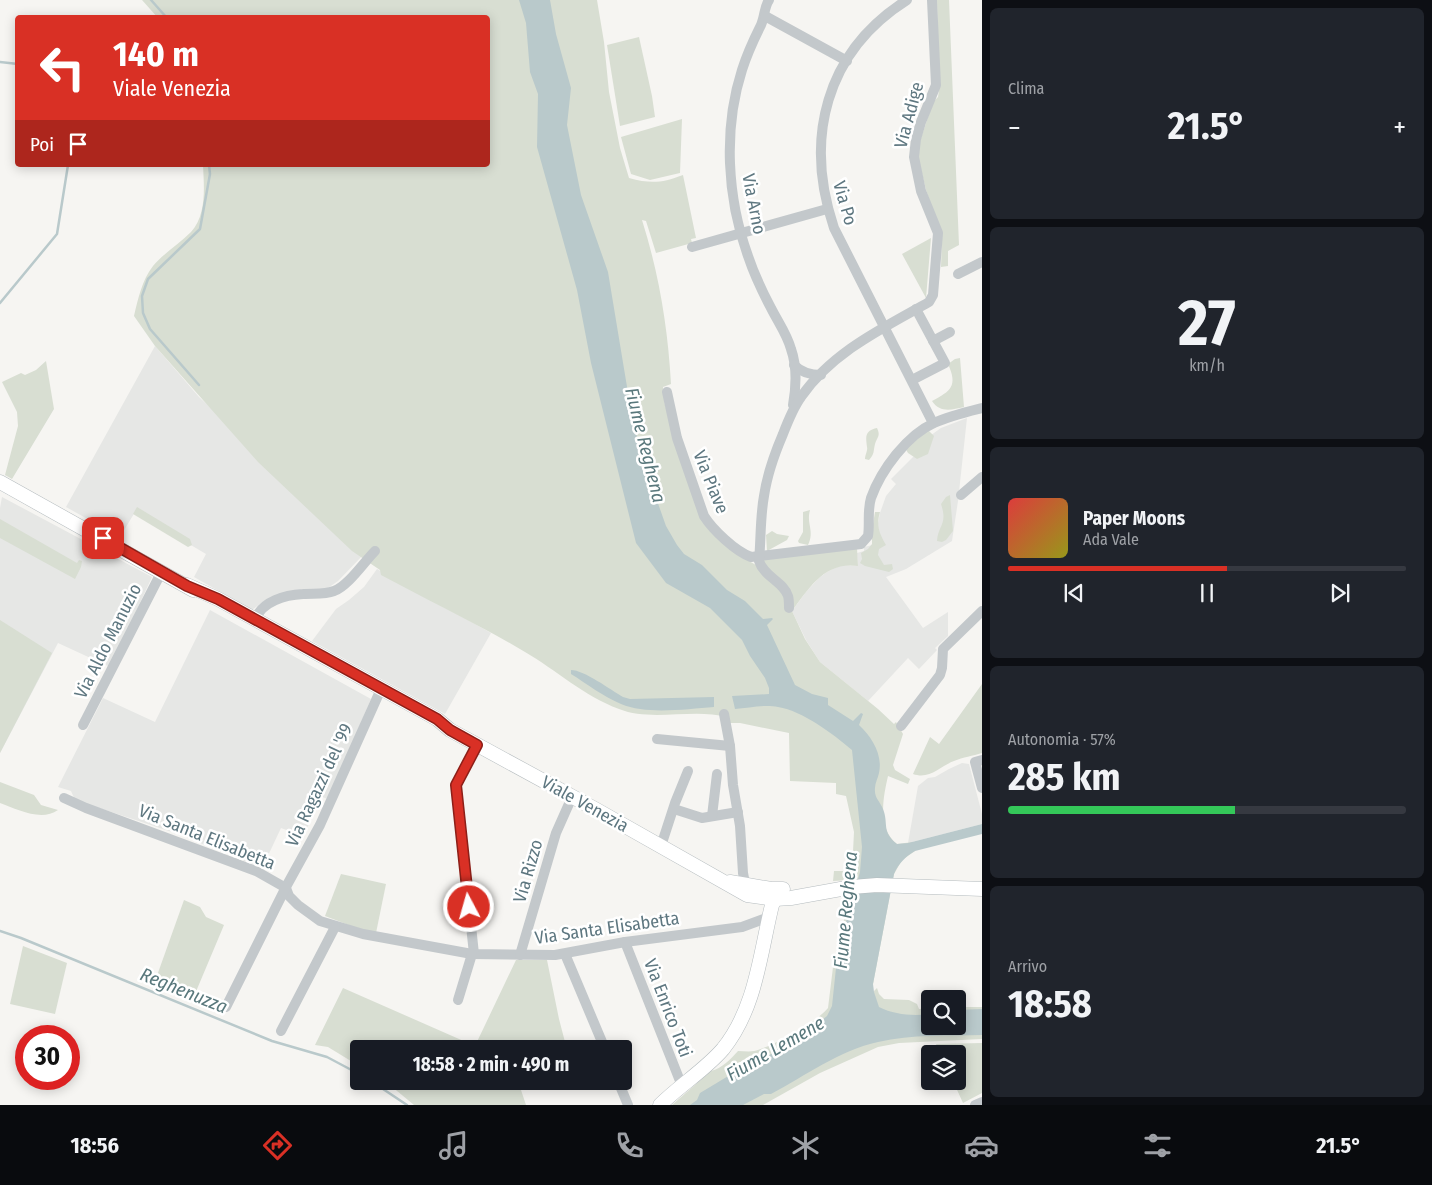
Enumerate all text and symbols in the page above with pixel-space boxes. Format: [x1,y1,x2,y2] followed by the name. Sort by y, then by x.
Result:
[113,33,199,75] text: 140 m
[30,35,95,100] icon: left
[113,75,231,102] text: Viale Venezia
[890,79,928,150] street label: Via Adige
[1008,79,1044,98] text: Clima
[1168,103,1246,149] text: 21.5°
[1008,111,1021,144] text: −
[1393,111,1406,144] text: +
[64,130,92,158] icon: arrive
[30,133,54,156] text: Poi
[737,172,771,236] street label: Via Arno
[828,178,862,228] street label: Via Po
[1178,284,1236,362] text: 27
[1189,356,1225,375] text: km/h
[620,385,671,505] water label: Fiume Reghena
[688,447,734,517] street label: Via Piave
[1083,507,1185,530] text: Paper Moons
[82,517,124,559] pin
[89,524,117,552] icon: arrive
[1083,530,1139,549] text: Ada Vale
[1060,579,1088,607] icon: previous
[1193,579,1221,607] icon: pause
[1326,579,1354,607] icon: next
[70,580,146,702] street label: Via Aldo Manuzio
[281,720,357,850] street label: Via Ragazzi del '99
[1008,730,1116,749] text: Autonomia · 57%
[1008,754,1121,800] text: 285 km
[537,771,633,837] street label: Viale Venezia
[135,800,279,875] street label: Via Santa Elisabetta
[509,837,547,905] street label: Via Rizzo
[829,850,862,970] water label: Fiume Reghena
[442,880,494,932] position arrow
[533,907,681,949] street label: Via Santa Elisabetta
[639,956,697,1060] street label: Via Enrico Toti
[1008,957,1047,976] text: Arrivo
[137,963,231,1018] water label: Reghenuzza
[1008,981,1092,1027] text: 18:58
[921,990,966,1090] map controls
[921,990,966,1035] button: search
[722,1011,828,1086] water label: Fiume Lemene
[15,1025,80,1090] speed limit sign: 30
[921,1045,966,1090] button: layers
[413,1053,569,1076] text: 18:58 · 2 min · 490 m
[260,1128,295,1163] icon: directions
[436,1128,471,1163] icon: music
[612,1128,647,1163] icon: phone
[788,1128,823,1163] icon: climate
[964,1128,999,1163] icon: car
[1140,1128,1175,1163] icon: filters
[71,1132,119,1159] text: 18:56
[1316,1132,1361,1159] text: 21.5°

